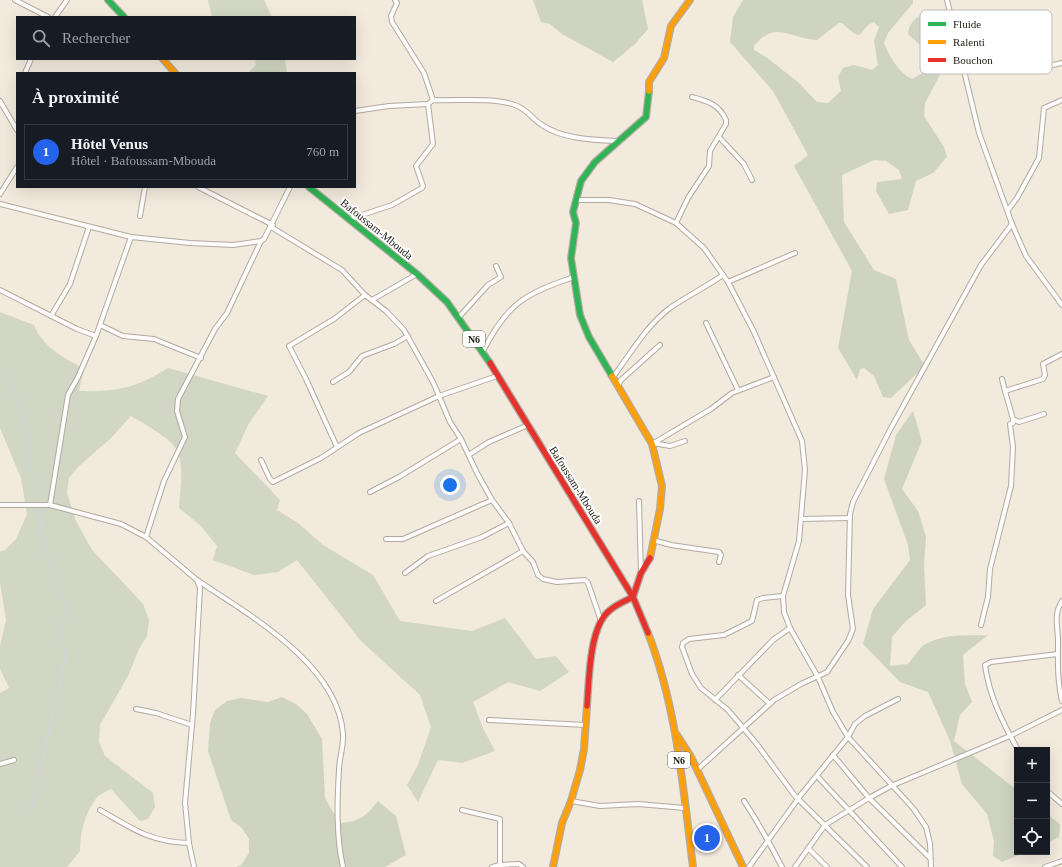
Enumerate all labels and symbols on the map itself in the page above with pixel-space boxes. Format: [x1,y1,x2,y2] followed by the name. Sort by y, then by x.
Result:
[920,10,1052,74] legend
[953,18,981,30] text: Fluide
[953,36,985,48] text: Ralenti
[953,54,993,66] text: Bouchon
[339,196,416,262] street label: Bafoussam-Mbouda
[463,331,485,347] road number: N6
[547,444,605,526] street label: Bafoussam-Mbouda
[440,475,460,495] your location
[668,752,690,768] road number: N6
[694,823,720,853] pin: 1

